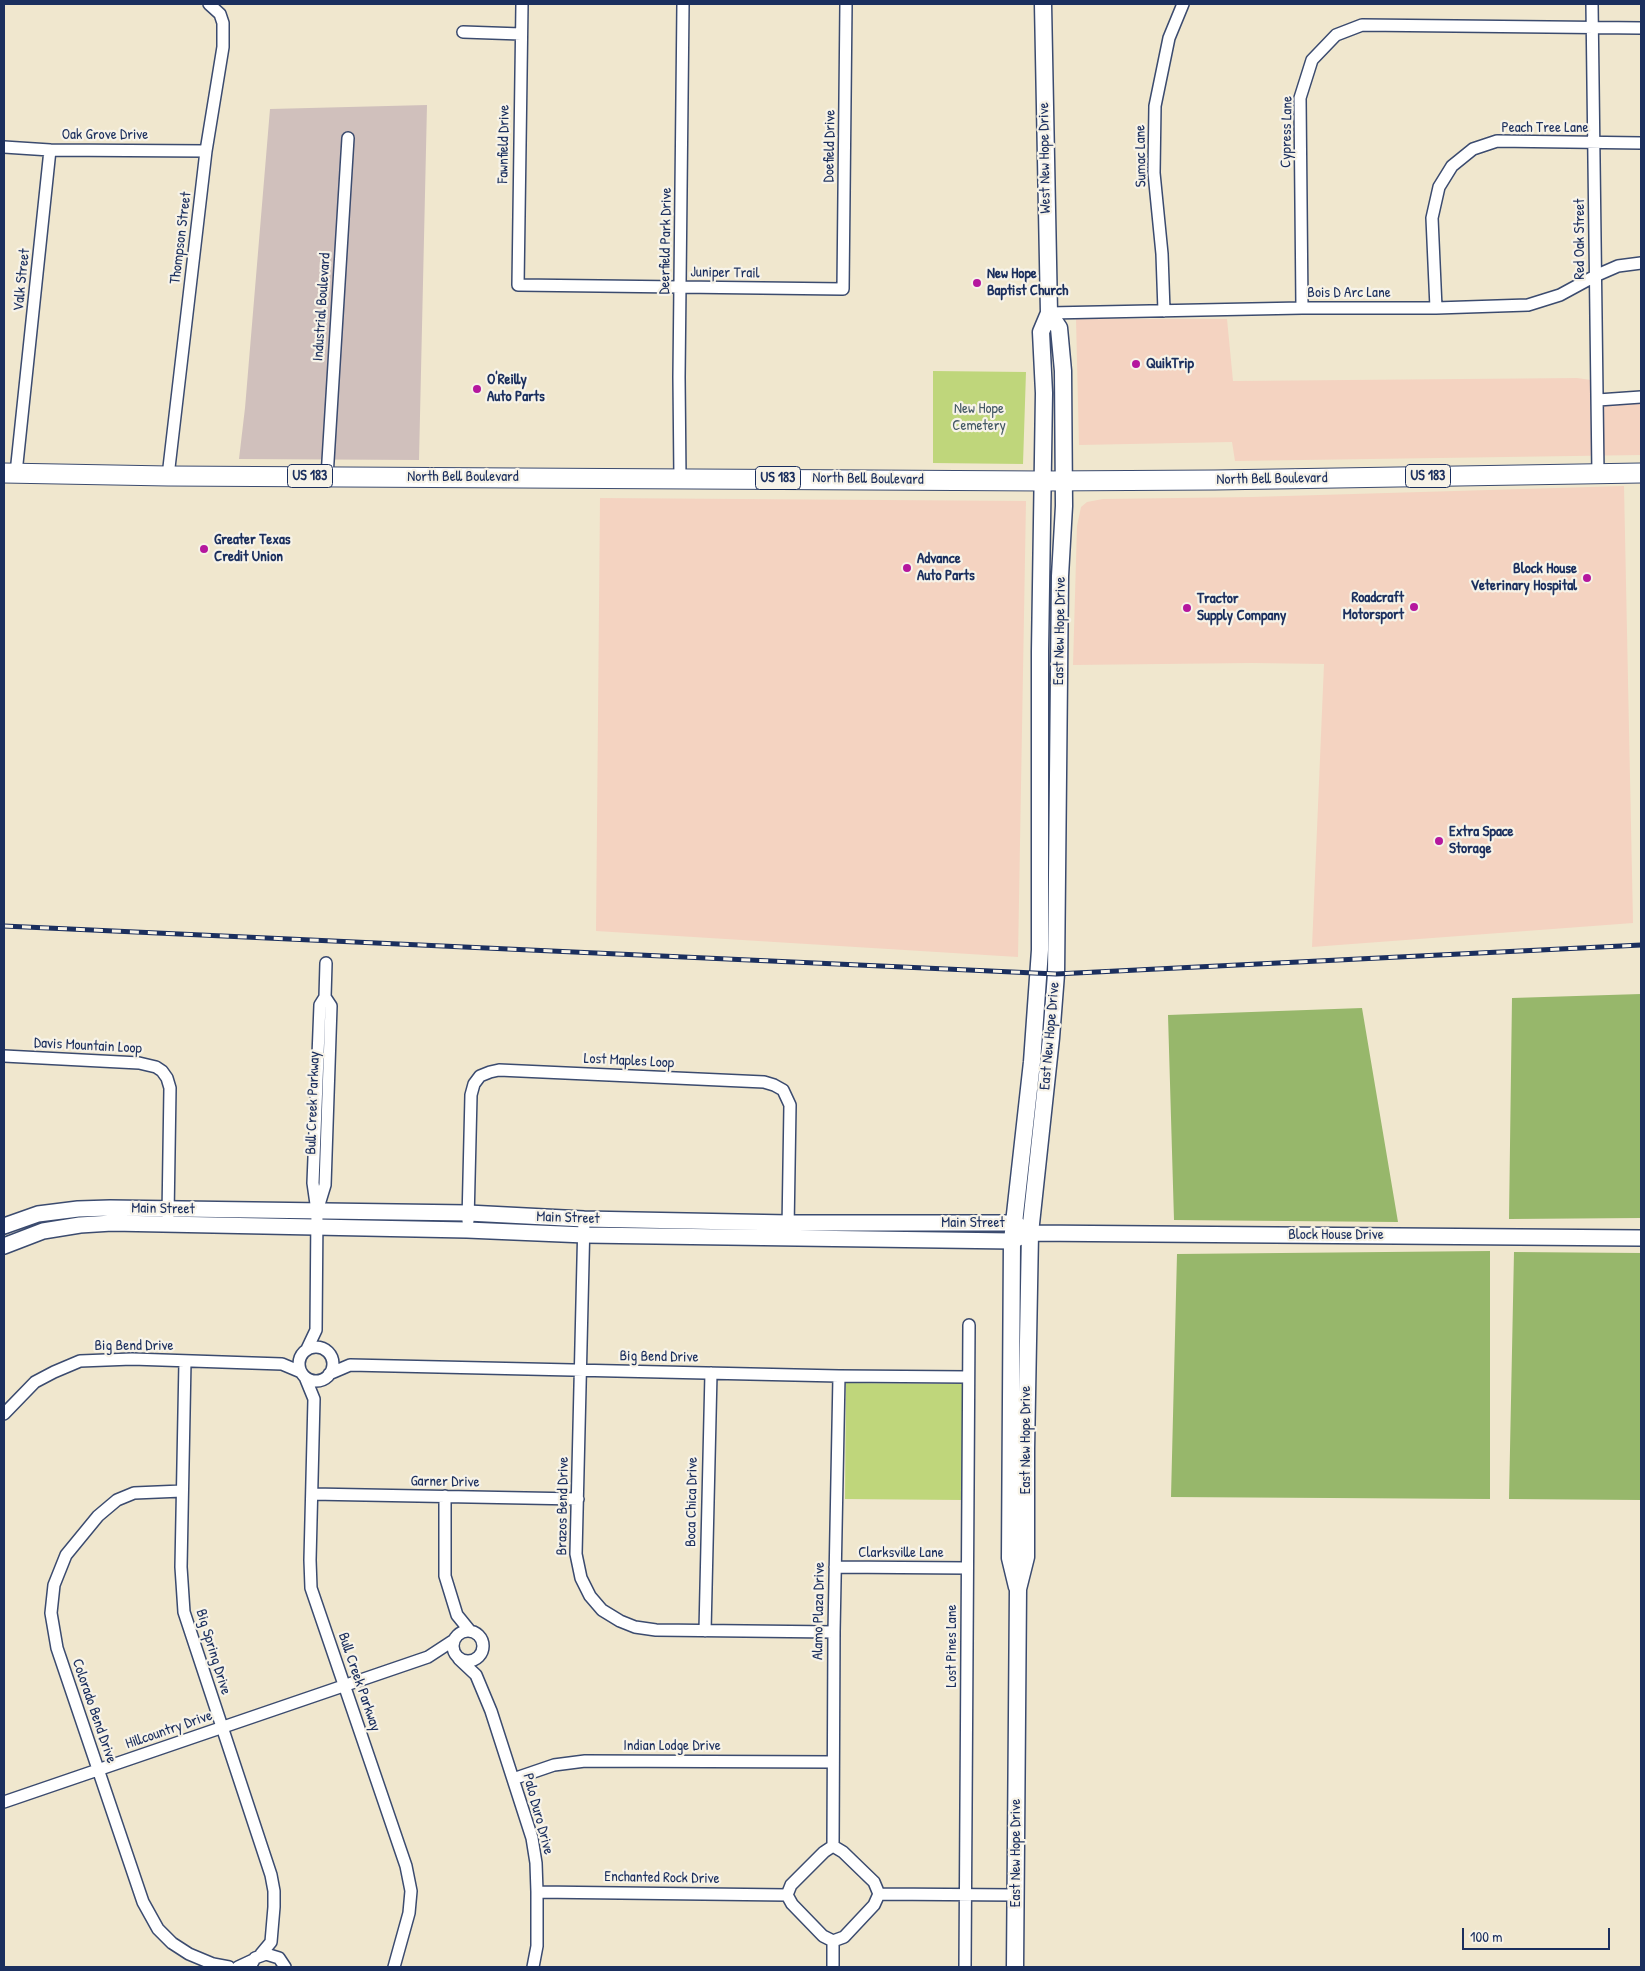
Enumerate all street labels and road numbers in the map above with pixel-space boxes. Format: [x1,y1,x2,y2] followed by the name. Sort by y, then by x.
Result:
[1277,96,1297,168] street label: Cypress Lane
[1035,102,1055,214] street label: West New Hope Drive
[494,104,514,184] street label: Fawnfield Drive
[820,110,840,182] street label: Doefield Drive
[1501,119,1589,137] street label: Peach Tree Lane
[1131,125,1151,187] street label: Sumac Lane
[62,126,148,144] street label: Oak Grove Drive
[656,187,676,295] street label: Deerfield Park Drive
[166,191,196,285] street label: Thompson Street
[1571,199,1589,279] street label: Red Oak Street
[10,248,34,312] street label: Valk Street
[309,252,335,362] street label: Industrial Boulevard
[690,263,760,283] street label: Juniper Trail
[1307,284,1391,302] street label: Bois D Arc Lane
[288,464,332,488] road number: US 183
[1406,464,1450,488] road number: US 183
[756,466,800,489] road number: US 183
[407,468,519,486] street label: North Bell Boulevard
[812,469,924,489] street label: North Bell Boulevard
[1216,469,1328,489] street label: North Bell Boulevard
[1050,577,1070,685] street label: East New Hope Drive
[1036,981,1064,1091] street label: East New Hope Drive
[34,1034,142,1058] street label: Davis Mountain Loop
[583,1050,675,1072] street label: Lost Maples Loop
[302,1051,324,1155] street label: Bull Creek Parkway
[131,1199,195,1219] street label: Main Street
[536,1208,600,1228] street label: Main Street
[941,1214,1005,1232] street label: Main Street
[1288,1226,1384,1244] street label: Block House Drive
[95,1337,173,1355] street label: Big Bend Drive
[619,1347,699,1367] street label: Big Bend Drive
[1017,1386,1035,1494] street label: East New Hope Drive
[553,1456,573,1556] street label: Brazos Bend Drive
[682,1457,702,1547] street label: Boca Chica Drive
[410,1472,480,1492] street label: Garner Drive
[858,1544,944,1562] street label: Clarksville Lane
[809,1562,829,1660] street label: Alamo Plaza Drive
[943,1605,961,1687] street label: Lost Pines Lane
[191,1607,235,1697] street label: Big Spring Drive
[334,1630,384,1734] street label: Bull Creek Parkway
[68,1656,120,1766] street label: Colorado Bend Drive
[123,1707,215,1753] street label: Hillcountry Drive
[623,1737,721,1755] street label: Indian Lodge Drive
[519,1771,557,1857] street label: Palo Duro Drive
[1007,1799,1025,1907] street label: East New Hope Drive
[604,1868,720,1888] street label: Enchanted Rock Drive

